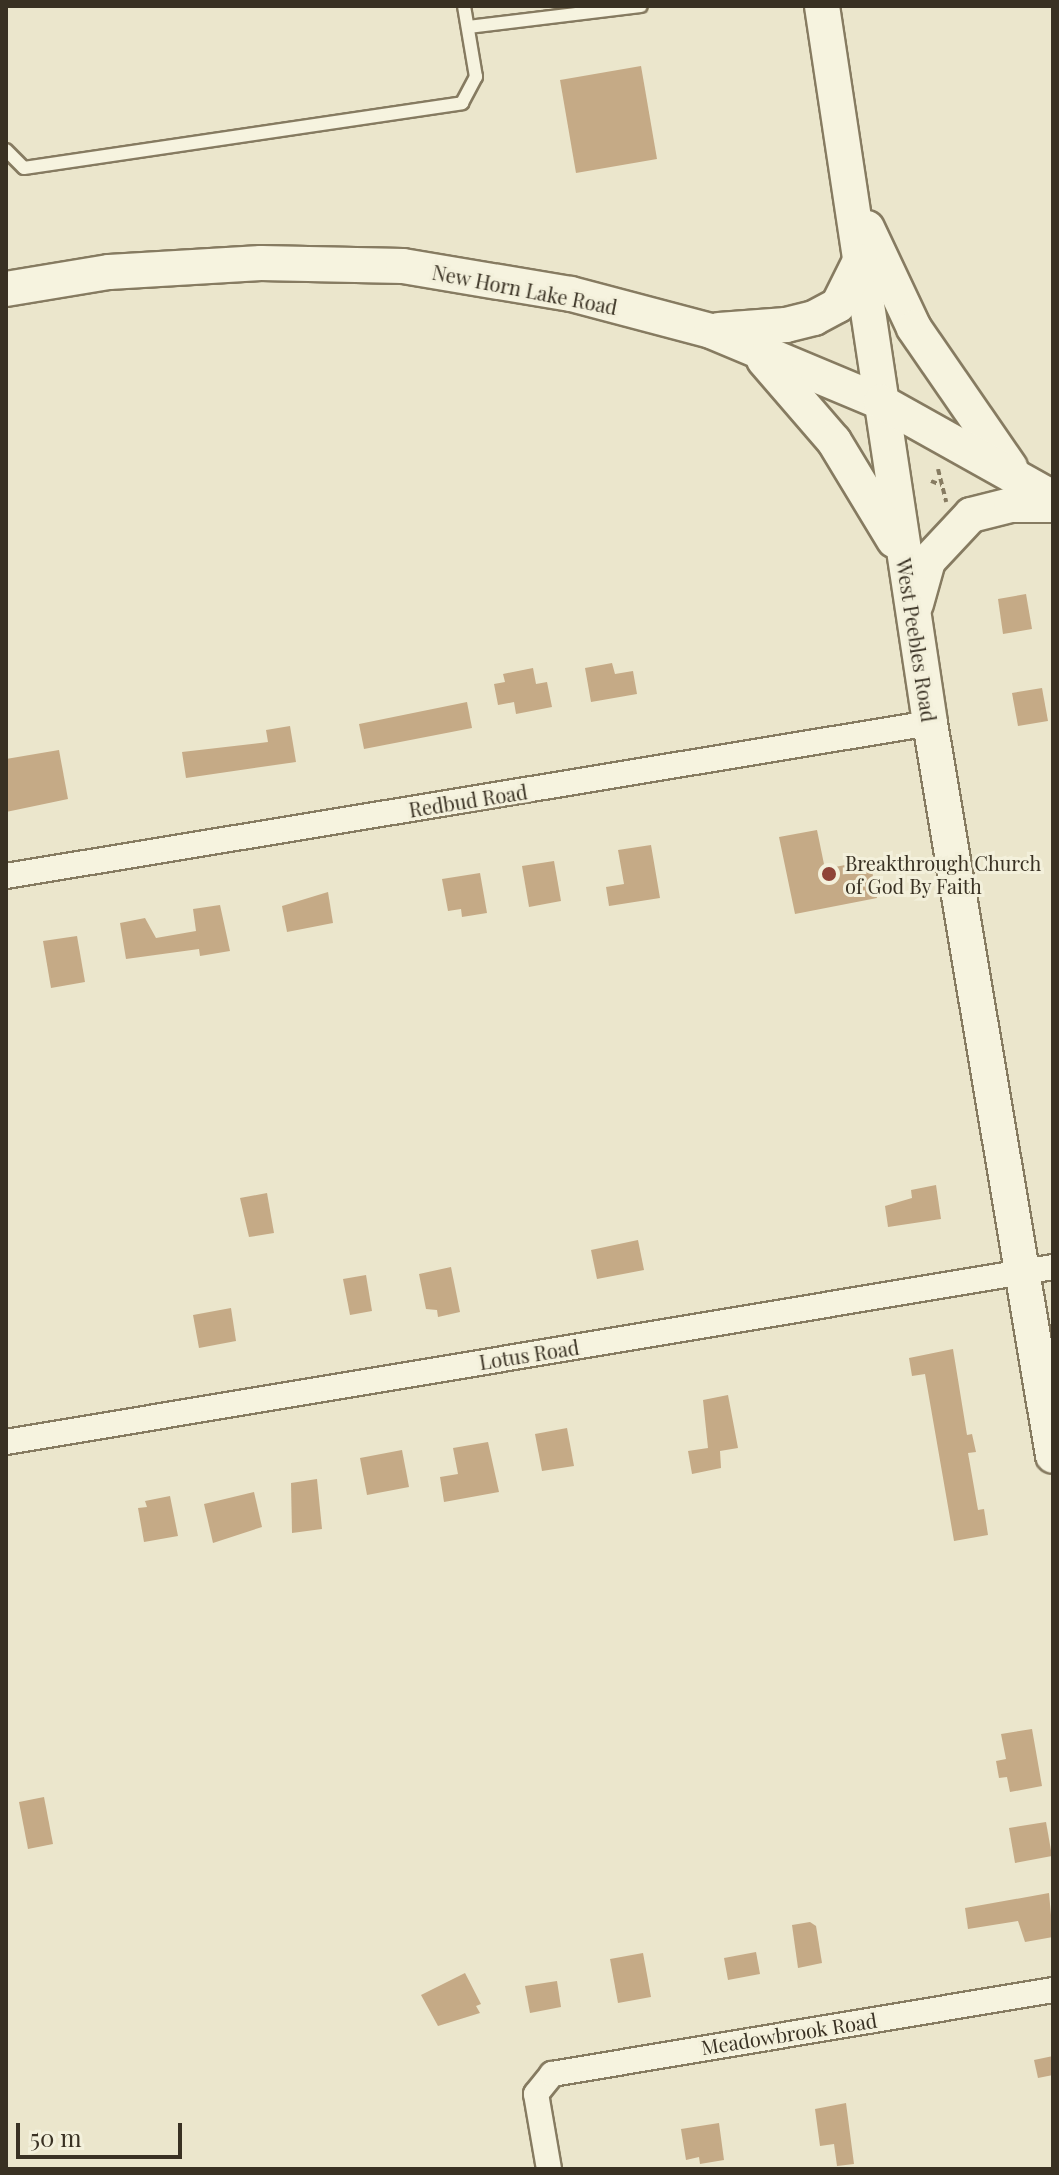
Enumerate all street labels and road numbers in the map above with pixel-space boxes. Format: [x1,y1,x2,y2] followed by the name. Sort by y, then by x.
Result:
[430,259,620,319] street label: New Horn Lake Road
[892,556,942,724] street label: West Peebles Road
[407,779,529,821] street label: Redbud Road
[477,1334,581,1374] street label: Lotus Road
[699,2007,879,2059] street label: Meadowbrook Road

